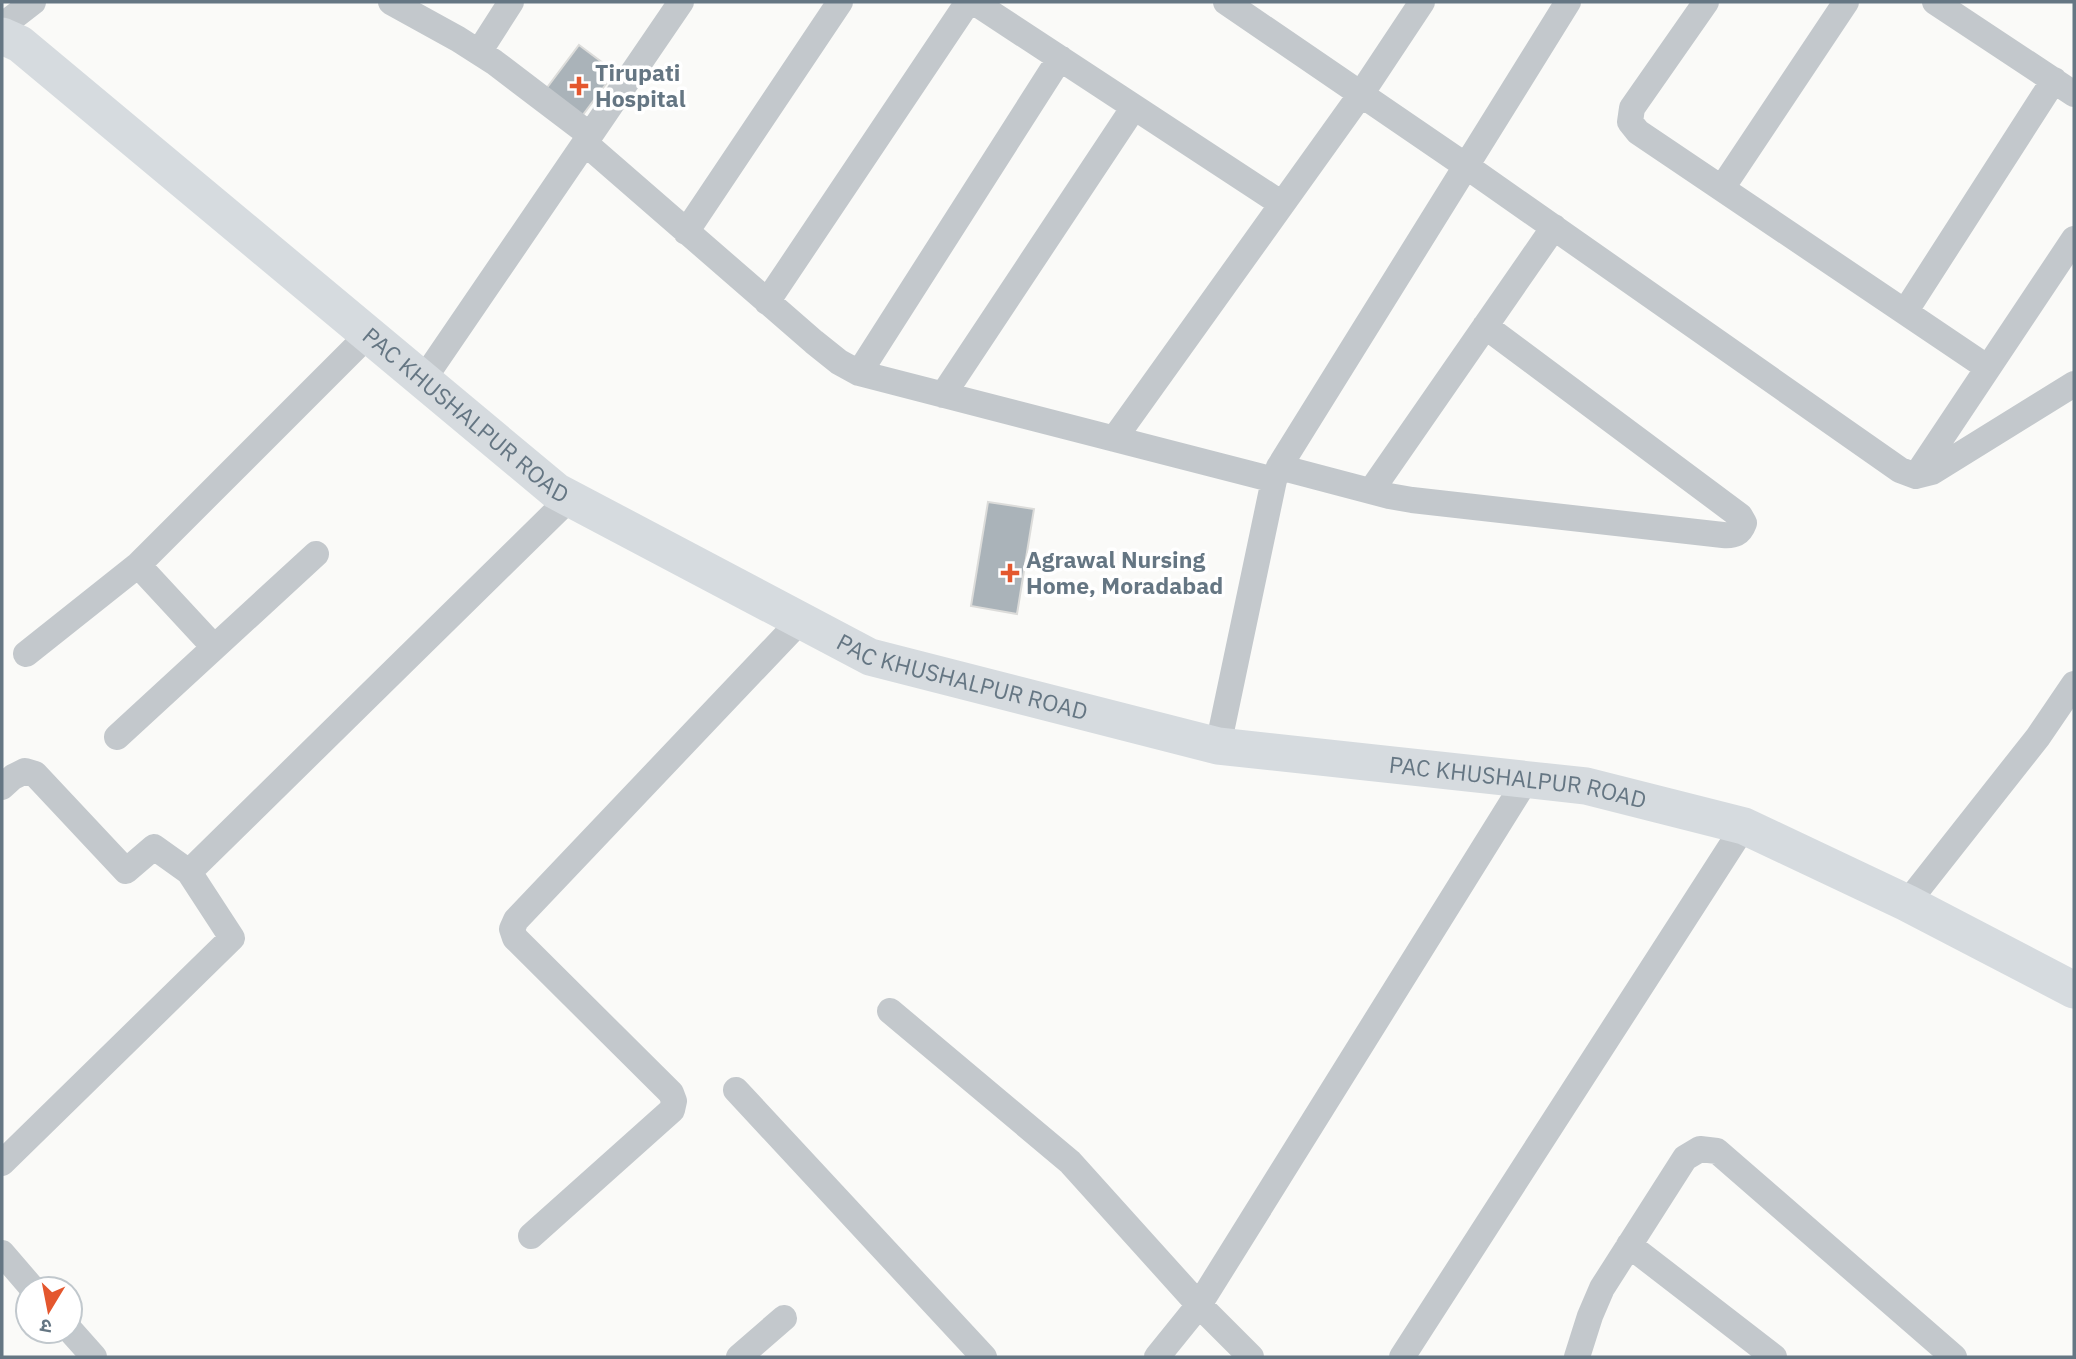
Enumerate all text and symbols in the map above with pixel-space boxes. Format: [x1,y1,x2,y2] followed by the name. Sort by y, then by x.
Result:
[595,57,686,113] place label: Tirupati Hospital
[569,76,589,96] marker: Tirupati Hospital
[357,320,574,509] street label: PAC KHUSHALPUR ROAD
[1026,544,1223,600] place label: Agrawal Nursing Home, Moradabad
[1000,563,1020,583] marker: Agrawal Nursing Home, Moradabad
[832,626,1091,726] street label: PAC KHUSHALPUR ROAD
[1388,749,1650,815] street label: PAC KHUSHALPUR ROAD
[14,1275,84,1345] north arrow
[38,1314,54,1340] text: उ

